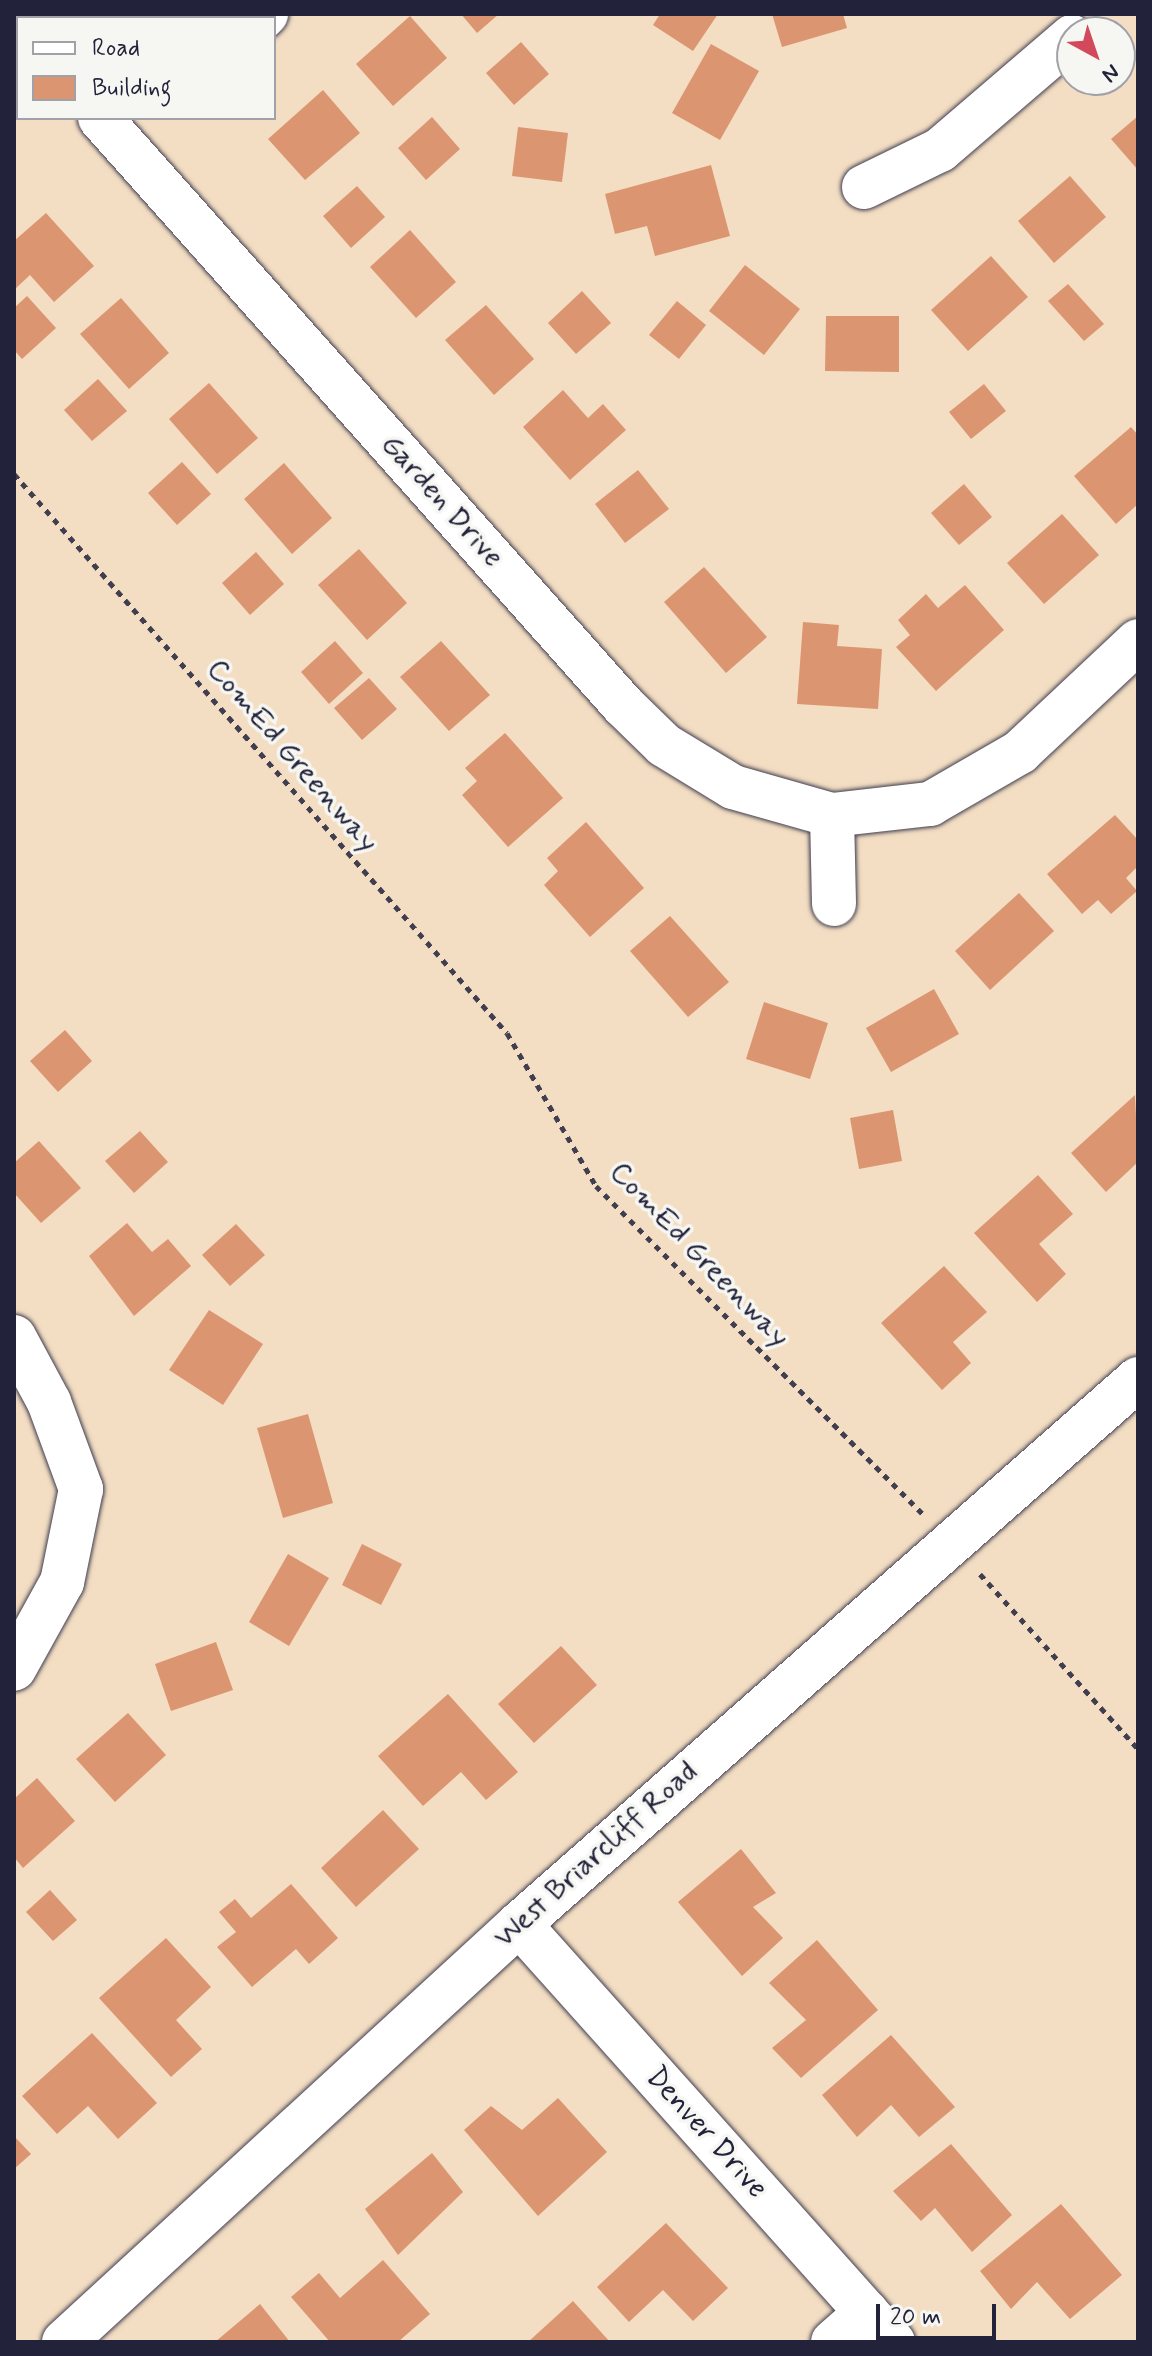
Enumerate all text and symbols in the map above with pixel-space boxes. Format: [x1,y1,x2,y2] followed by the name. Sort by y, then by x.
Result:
[16,16,276,120] legend
[1056,16,1136,96] north arrow
[92,33,140,64] text: Road
[1096,57,1125,88] text: N
[92,73,172,104] text: Building
[374,428,510,574] street label: Garden Drive
[198,652,386,860] street label: ComEd Greenway
[601,1155,797,1355] street label: ComEd Greenway
[487,1755,705,1955] street label: West Briarcliff Road
[638,2060,774,2206] street label: Denver Drive
[880,2288,1000,2338] scale bar
[890,2302,941,2333] text: 20 m

